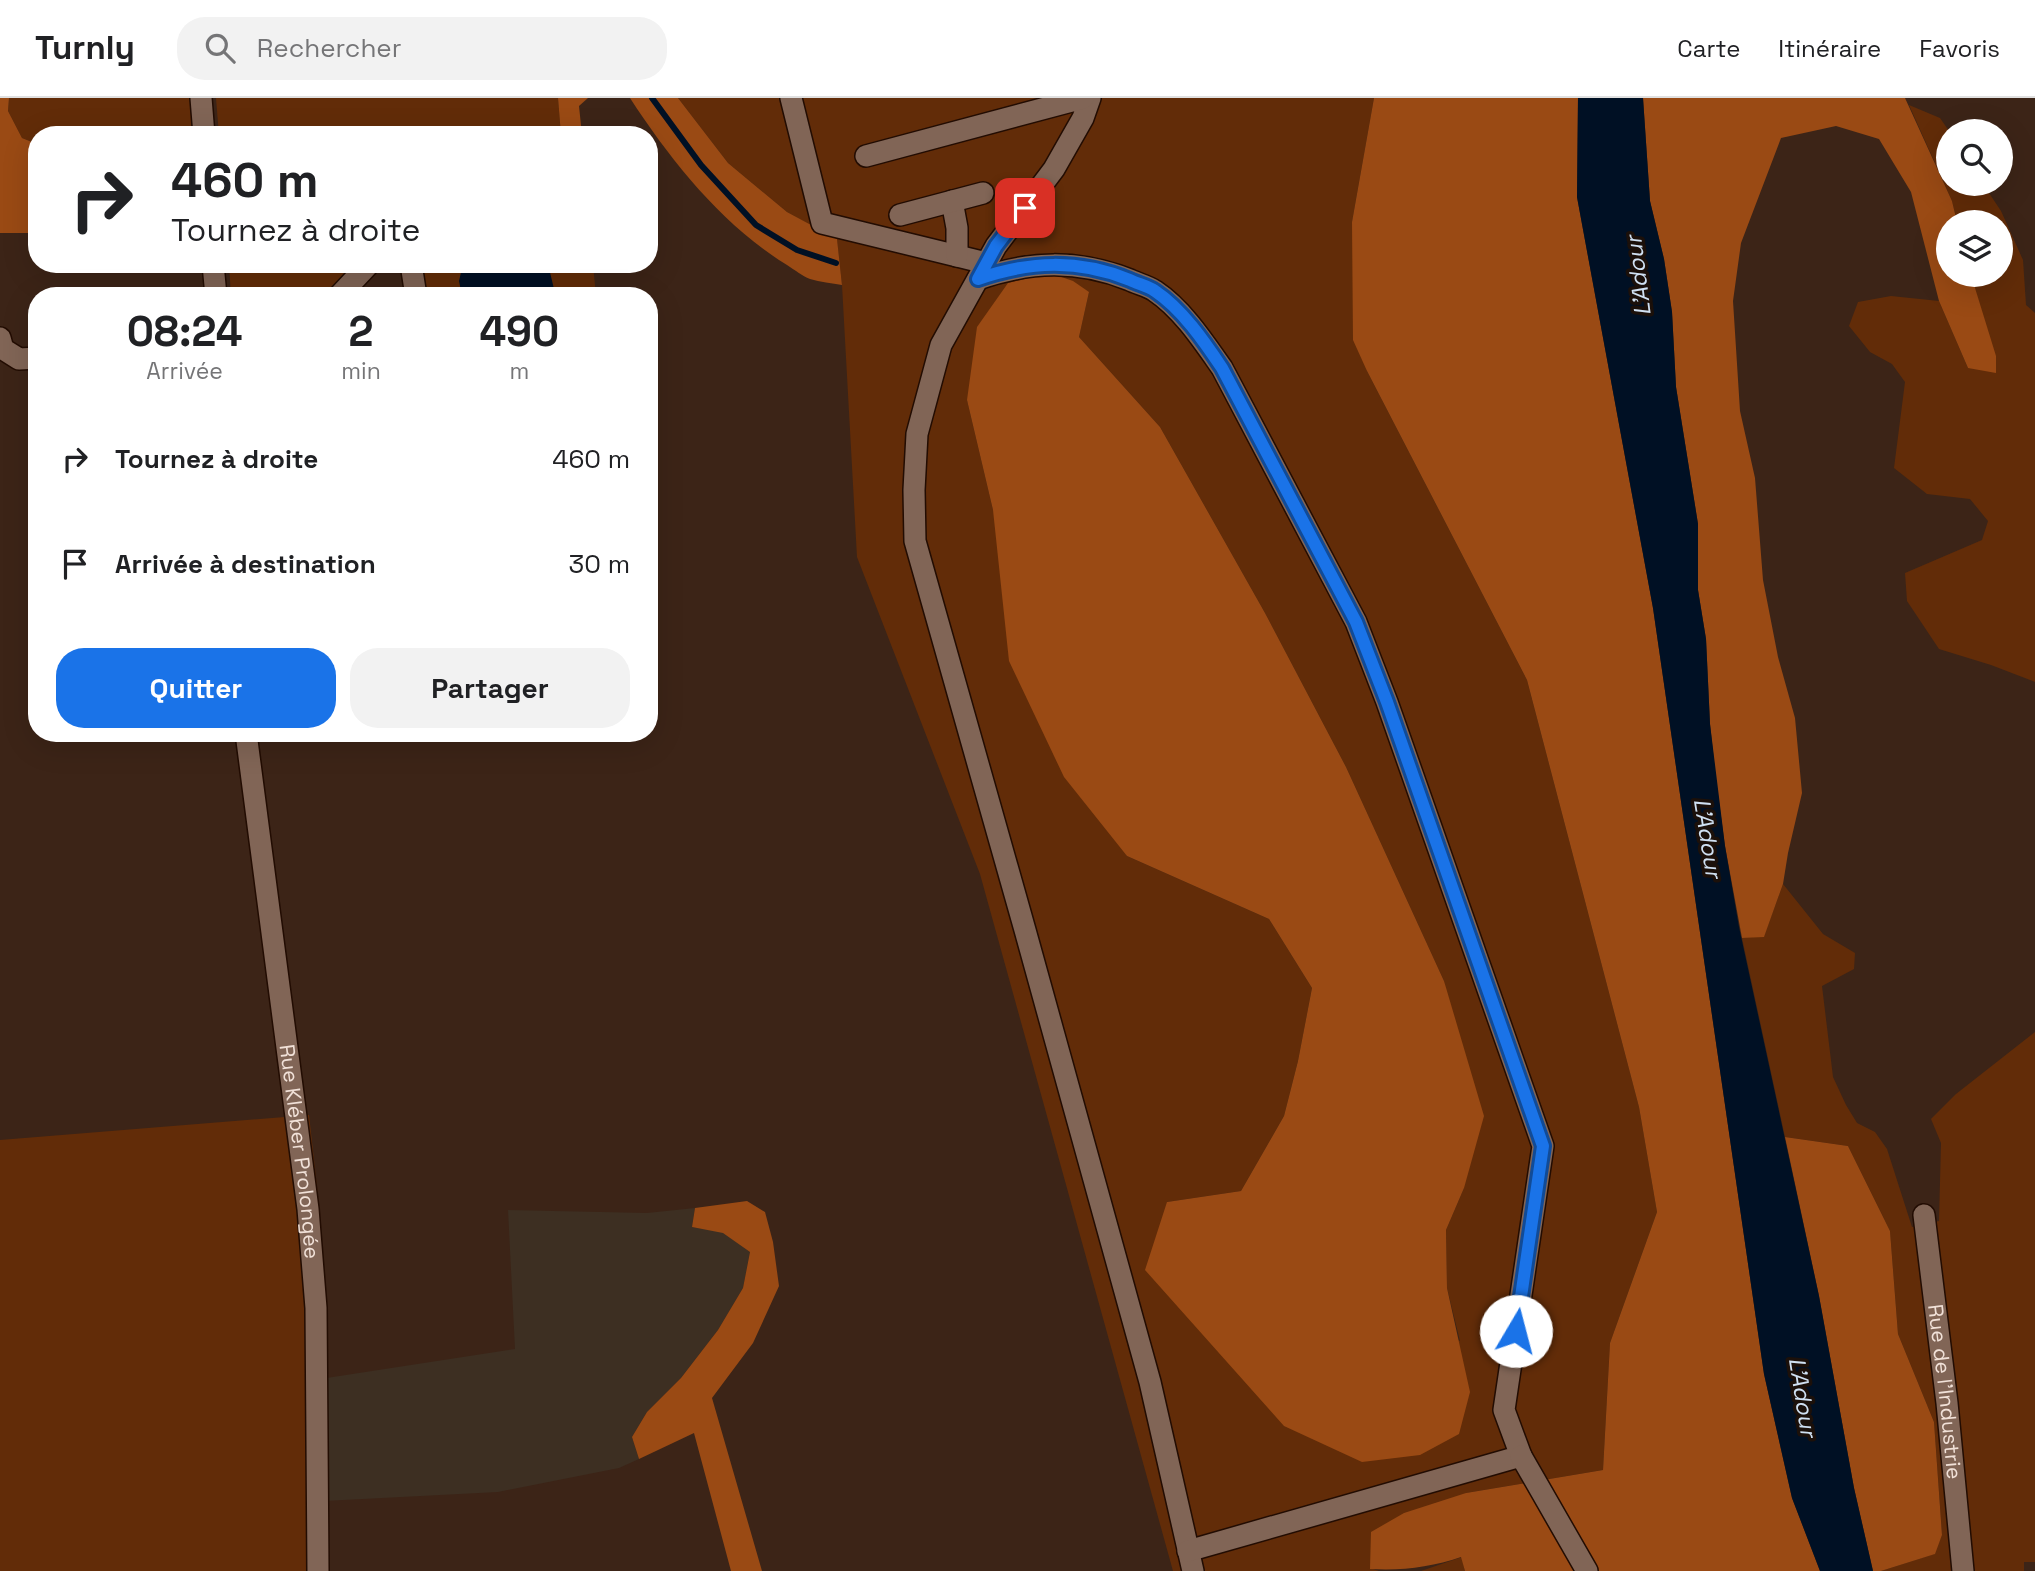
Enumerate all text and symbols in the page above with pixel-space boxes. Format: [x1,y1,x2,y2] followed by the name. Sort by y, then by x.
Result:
[177,17,667,80] search box
[35,27,135,69] text: Turnly
[201,29,239,67] icon: search
[257,31,402,65] text: Rechercher
[1677,33,1740,64] text: Carte
[1778,33,1881,64] text: Itinéraire
[1919,33,2000,64] text: Favoris
[1936,119,2013,287] map controls
[1936,119,2013,196] button: search
[171,149,319,211] text: 460 m
[56,154,147,245] icon: right
[995,178,1055,238] pin
[1006,189,1044,227] icon: arrive
[171,210,420,250] text: Tournez à droite
[1936,210,2013,287] button: layers
[1618,232,1658,318] water label: L'Adour
[127,305,243,358] text: 08:24
[349,305,373,358] text: 2
[479,305,559,358] text: 490
[146,356,223,386] text: Arrivée
[341,356,381,386] text: min
[509,356,529,386] text: m
[56,440,94,478] icon: right
[115,442,318,476] text: Tournez à droite
[552,442,630,476] text: 460 m
[56,545,94,583] icon: arrive
[115,547,376,581] text: Arrivée à destination
[569,547,630,581] text: 30 m
[56,648,336,728] button: Quitter
[350,648,630,728] button: Partager
[1687,796,1729,882] water label: L'Adour
[274,1042,326,1260] street label: Rue Kléber Prolongée
[1479,1294,1553,1368] position arrow
[1922,1303,1968,1481] street label: Rue de l'Industrie
[1782,1355,1824,1441] water label: L'Adour

